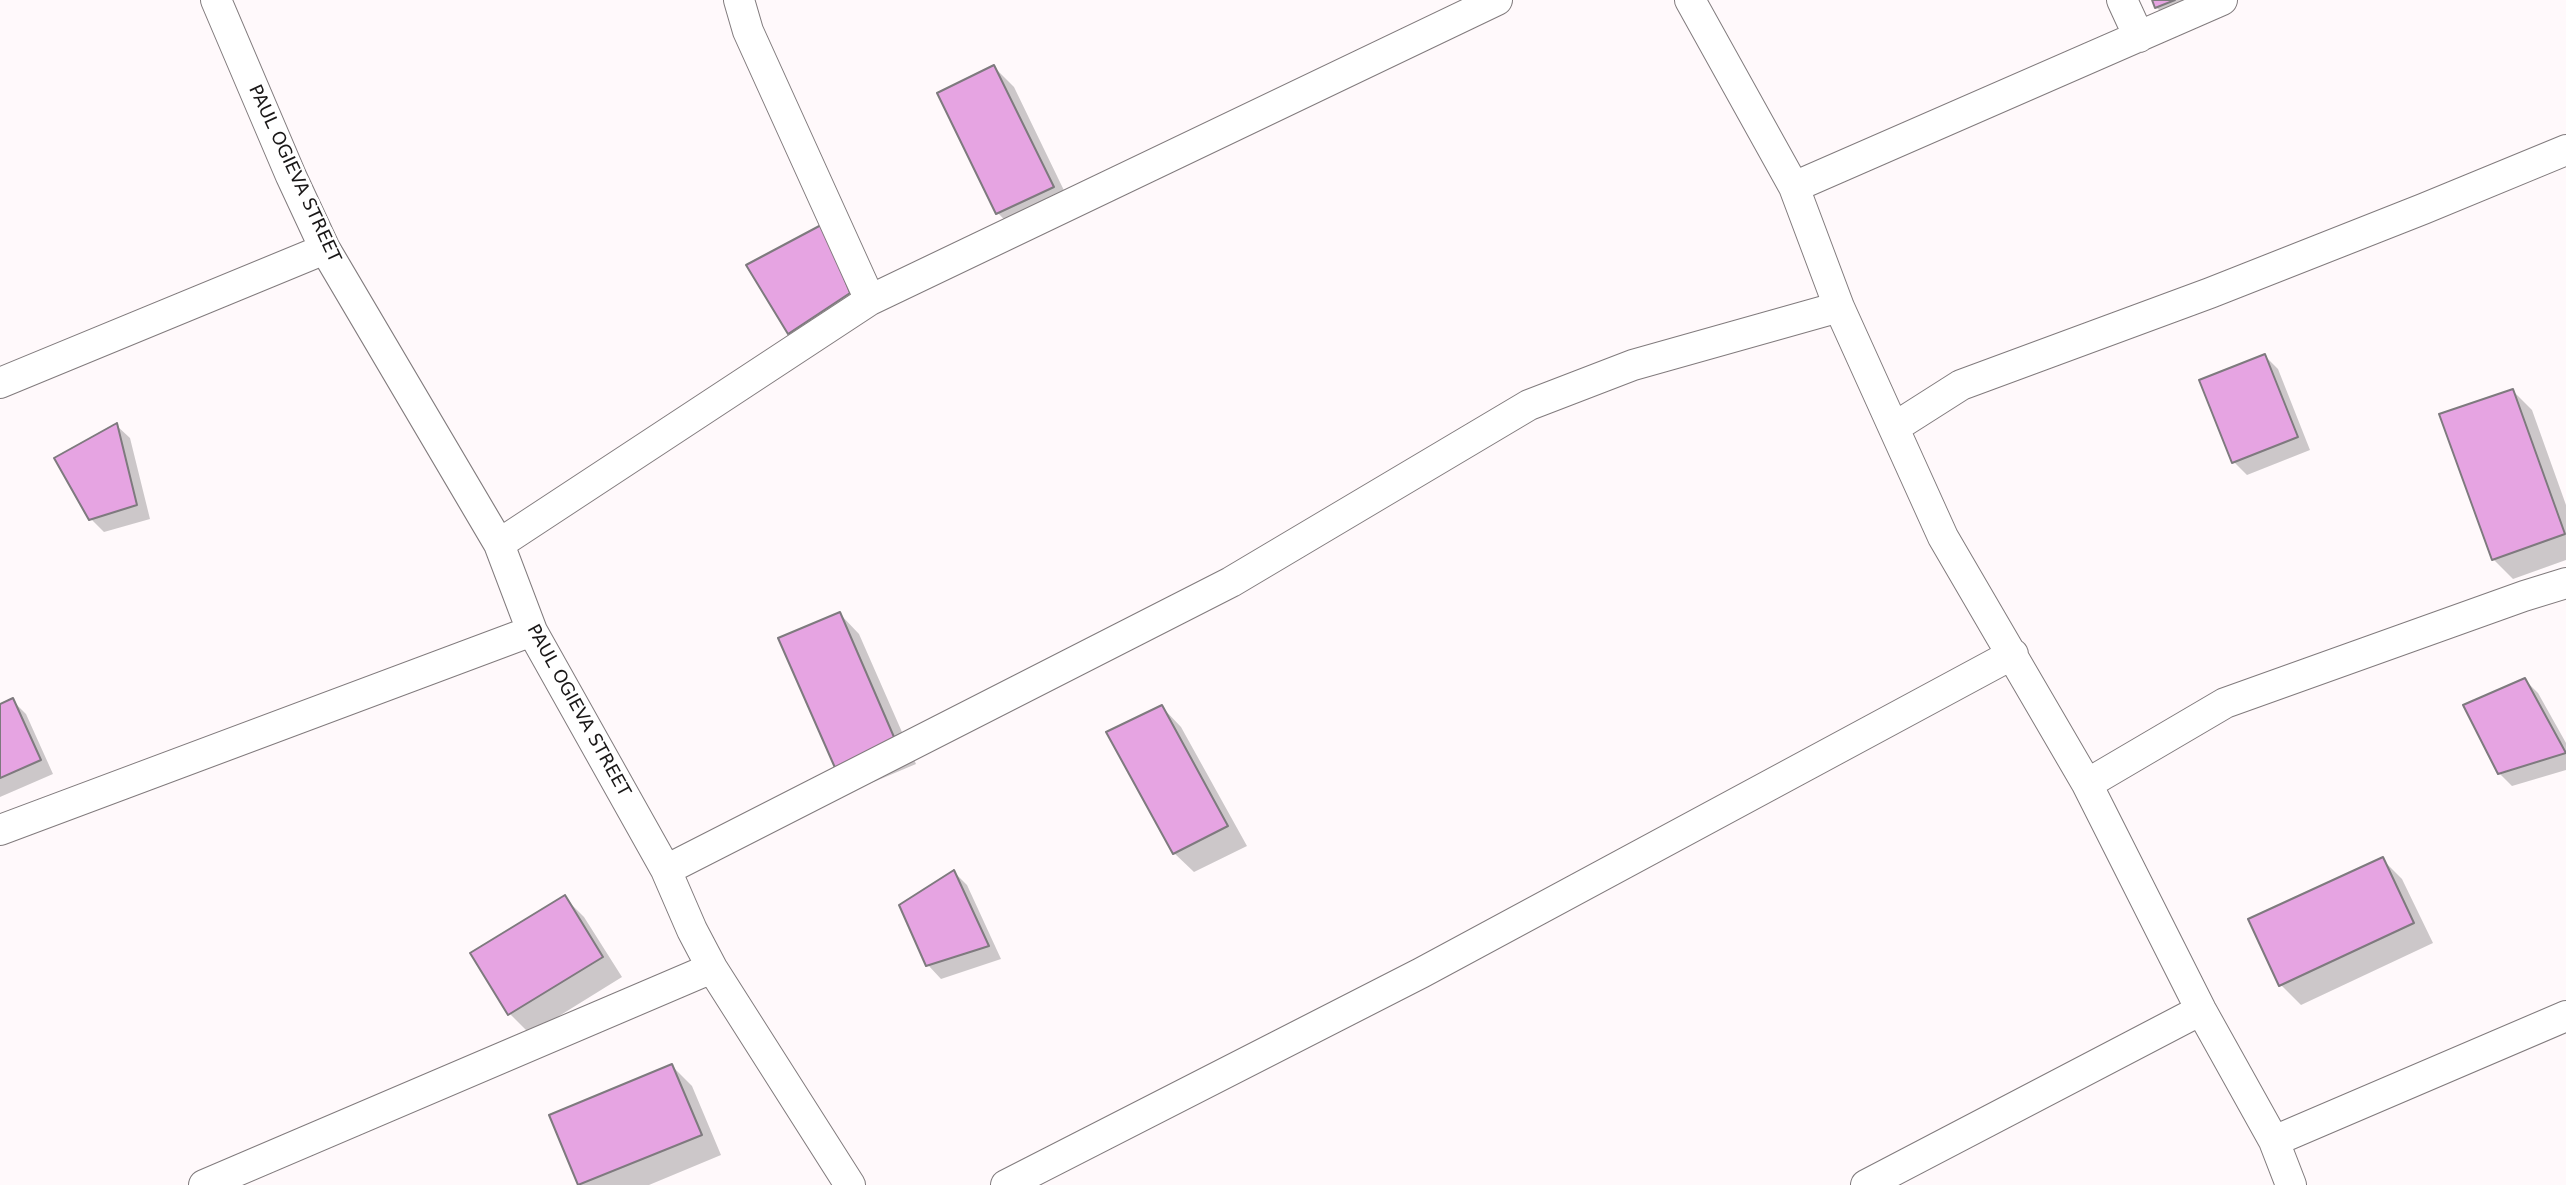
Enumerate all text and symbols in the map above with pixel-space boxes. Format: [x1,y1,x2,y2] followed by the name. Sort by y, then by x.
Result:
[243,82,345,266] street label: PAUL OGIEVA STREET
[522,621,634,801] street label: PAUL OGIEVA STREET

